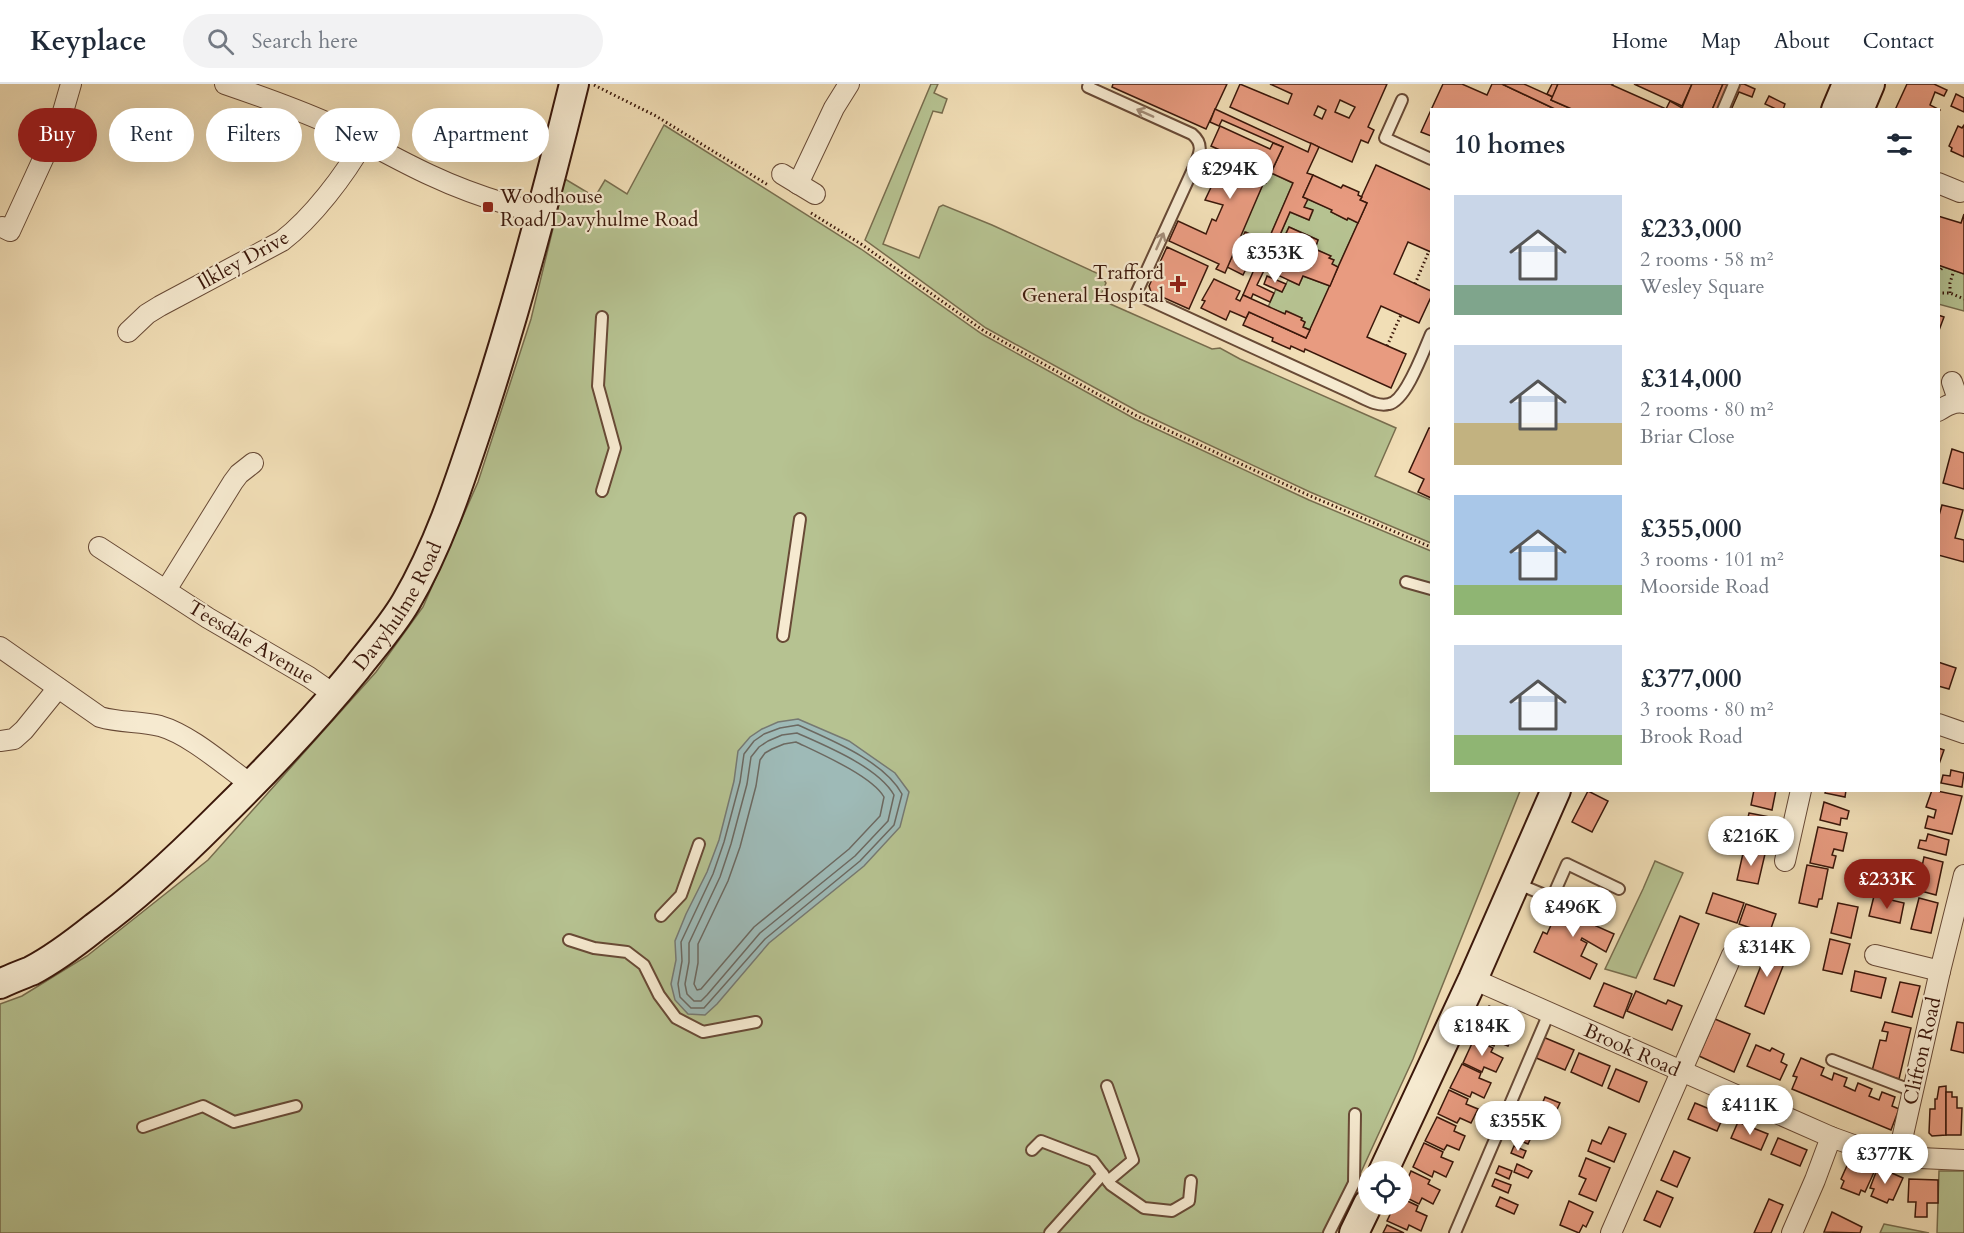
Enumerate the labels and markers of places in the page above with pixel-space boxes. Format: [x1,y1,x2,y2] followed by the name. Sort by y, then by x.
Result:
[1188,149,1272,200] pin: £294K
[499,183,699,233] place label: Woodhouse Road/Davyhulme Road
[481,200,495,214] marker: Woodhouse Road/Davyhulme Road
[1233,233,1317,284] pin: £353K
[1022,259,1164,309] place label: Trafford General Hospital
[1169,275,1187,293] marker: Trafford General Hospital
[1709,816,1793,867] pin: £216K
[1845,859,1929,910] pin: £233K
[1531,887,1615,938] pin: £496K
[1725,927,1809,978] pin: £314K
[1440,1006,1524,1057] pin: £184K
[1708,1085,1792,1136] pin: £411K
[1476,1101,1560,1152] pin: £355K
[1843,1134,1927,1185] pin: £377K

